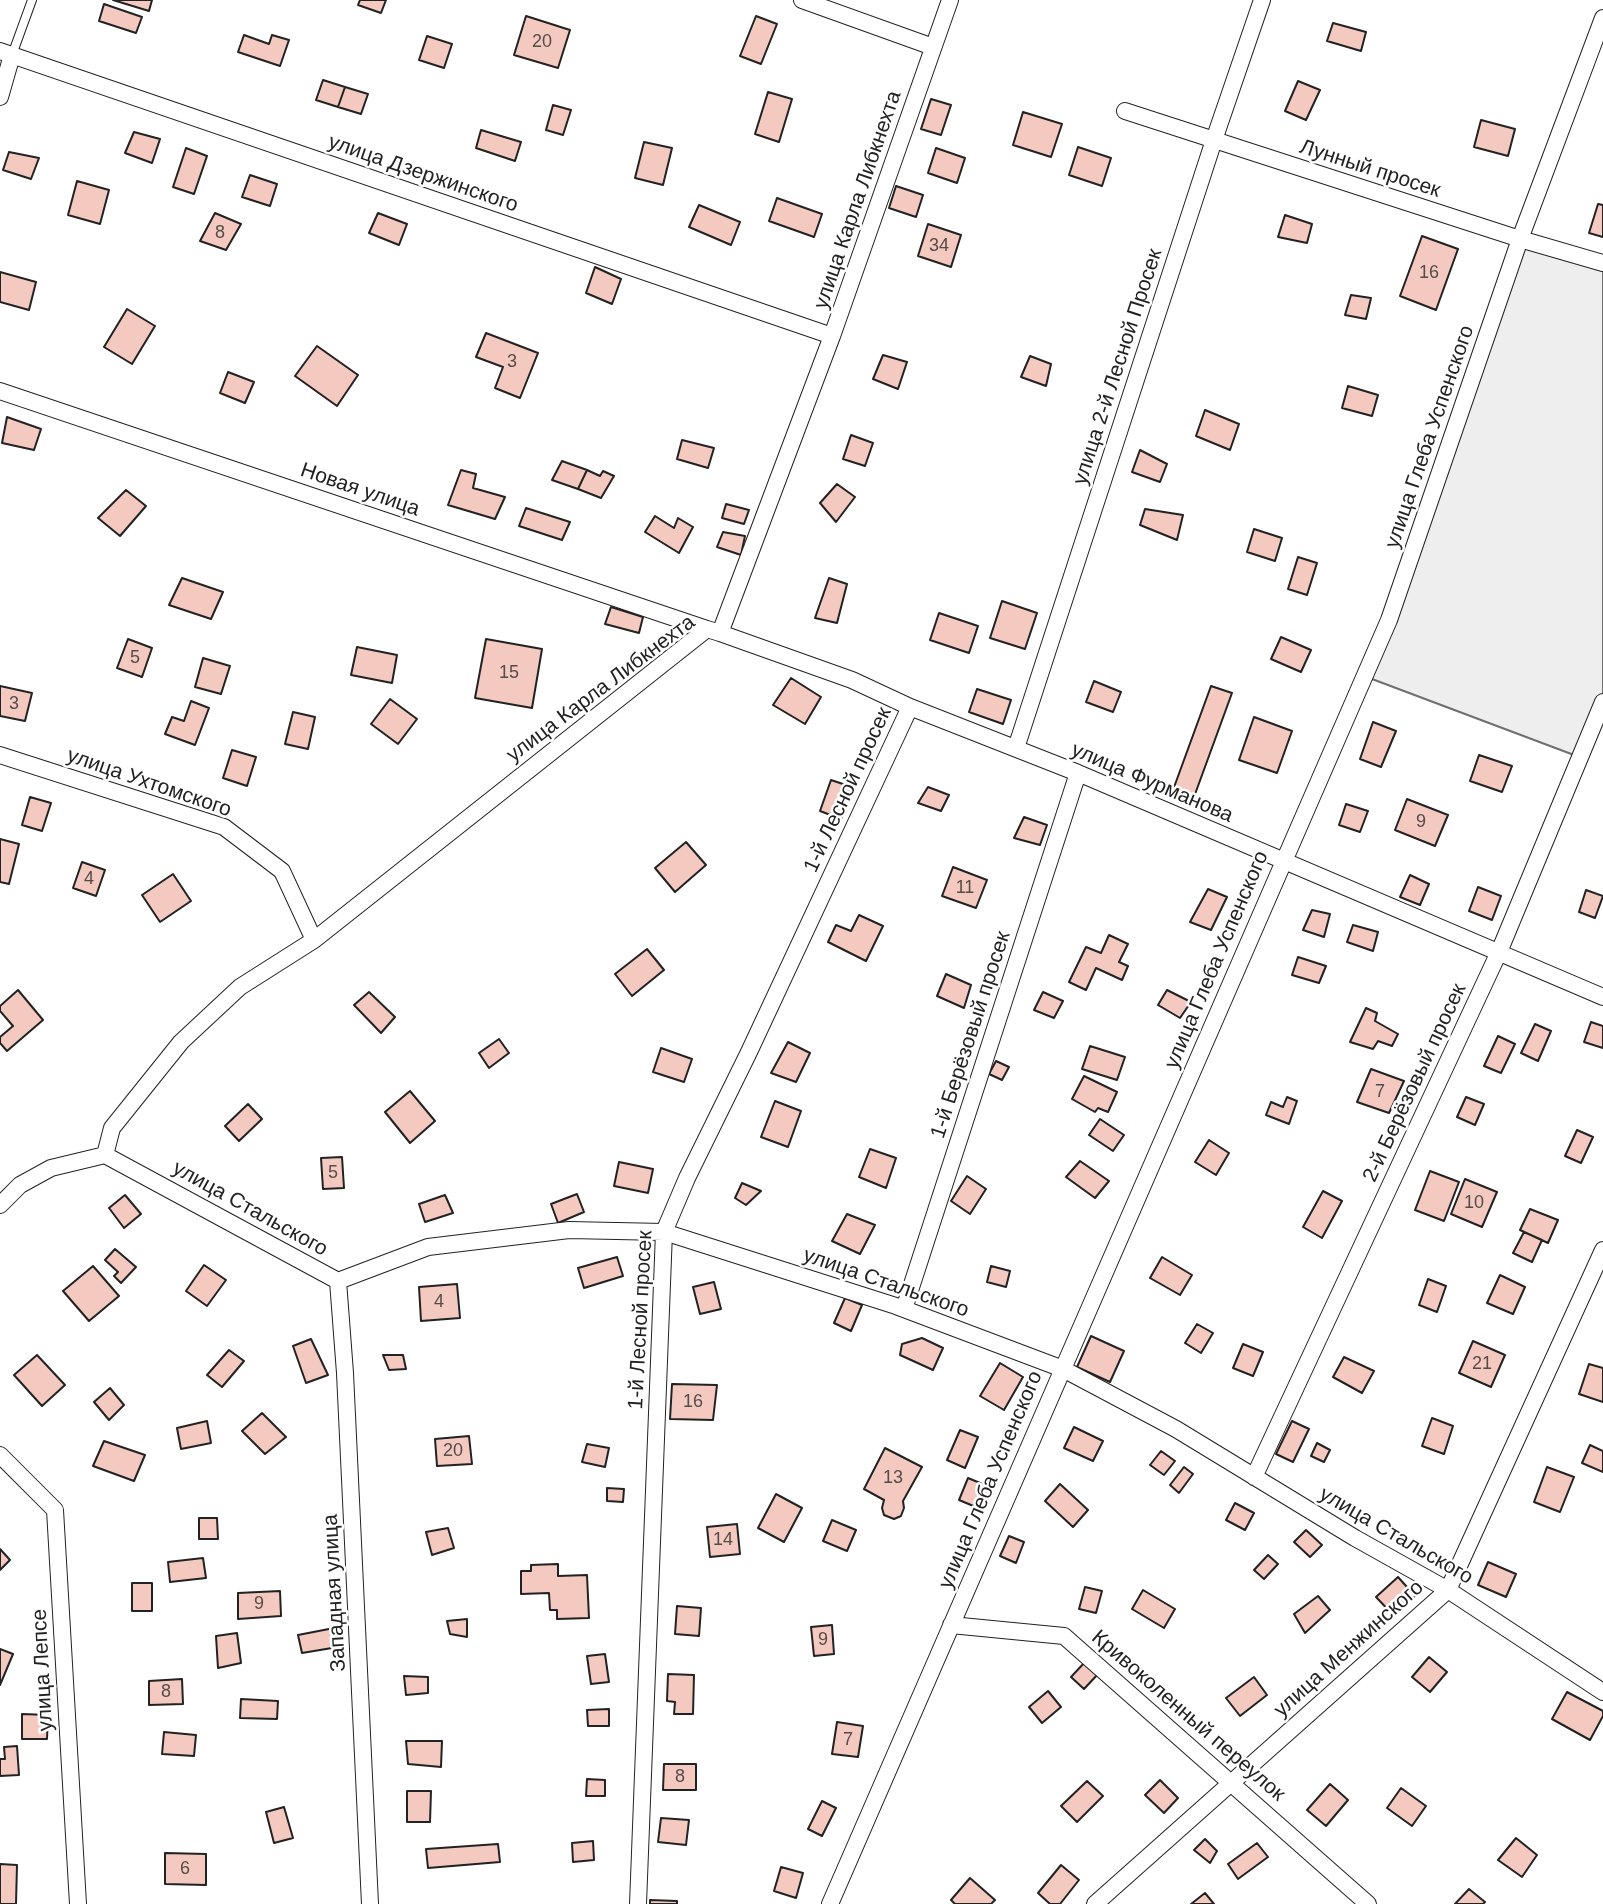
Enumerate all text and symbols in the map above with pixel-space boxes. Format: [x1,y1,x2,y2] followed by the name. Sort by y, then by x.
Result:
[532,31,552,53] house number: 20
[809,88,907,312] street label: улица Карла Либкнехта
[325,130,521,218] street label: улица Дзержинского
[1296,134,1444,204] street label: Лунный просек
[215,222,225,244] house number: 8
[929,235,949,257] house number: 34
[1068,246,1168,488] street label: улица 2-й Лесной Просек
[1419,262,1439,284] house number: 16
[1380,322,1480,552] street label: улица Глеба Успенского
[507,351,517,373] house number: 3
[297,458,423,522] street label: Новая улица
[502,610,700,768] street label: улица Карла Либкнехта
[130,647,140,669] house number: 5
[499,662,519,684] house number: 15
[9,693,19,715] house number: 3
[799,703,897,877] street label: 1-й Лесной просек
[1067,738,1237,828] street label: улица Фурманова
[63,743,235,823] street label: улица Ухтомского
[1416,811,1426,833] house number: 9
[1160,847,1274,1073] street label: улица Глеба Успенского
[84,868,94,890] house number: 4
[956,877,974,899] house number: 11
[926,928,1016,1142] street label: 1-й Берёзовый просек
[1358,980,1472,1186] street label: 2-й Берёзовый просек
[1375,1081,1385,1103] house number: 7
[168,1156,332,1262] street label: улица Стальского
[328,1162,338,1184] house number: 5
[1464,1192,1484,1214] house number: 10
[624,1230,658,1410] street label: 1-й Лесной просек
[800,1243,972,1323] street label: улица Стальского
[434,1291,444,1313] house number: 4
[1472,1353,1492,1375] house number: 21
[934,1367,1048,1593] street label: улица Глеба Успенского
[683,1391,703,1413] house number: 16
[443,1440,463,1462] house number: 20
[883,1467,903,1489] house number: 13
[1315,1482,1477,1590] street label: улица Стальского
[318,1514,352,1672] street label: Западная улица
[713,1529,733,1551] house number: 14
[1269,1575,1429,1723] street label: улица Менжинского
[254,1593,264,1615] house number: 9
[27,1608,59,1732] street label: улица Лепсе
[1086,1625,1290,1807] street label: Кривоколенный переулок
[818,1629,828,1651] house number: 9
[161,1681,171,1703] house number: 8
[843,1729,853,1751] house number: 7
[675,1766,685,1788] house number: 8
[180,1858,190,1880] house number: 6

